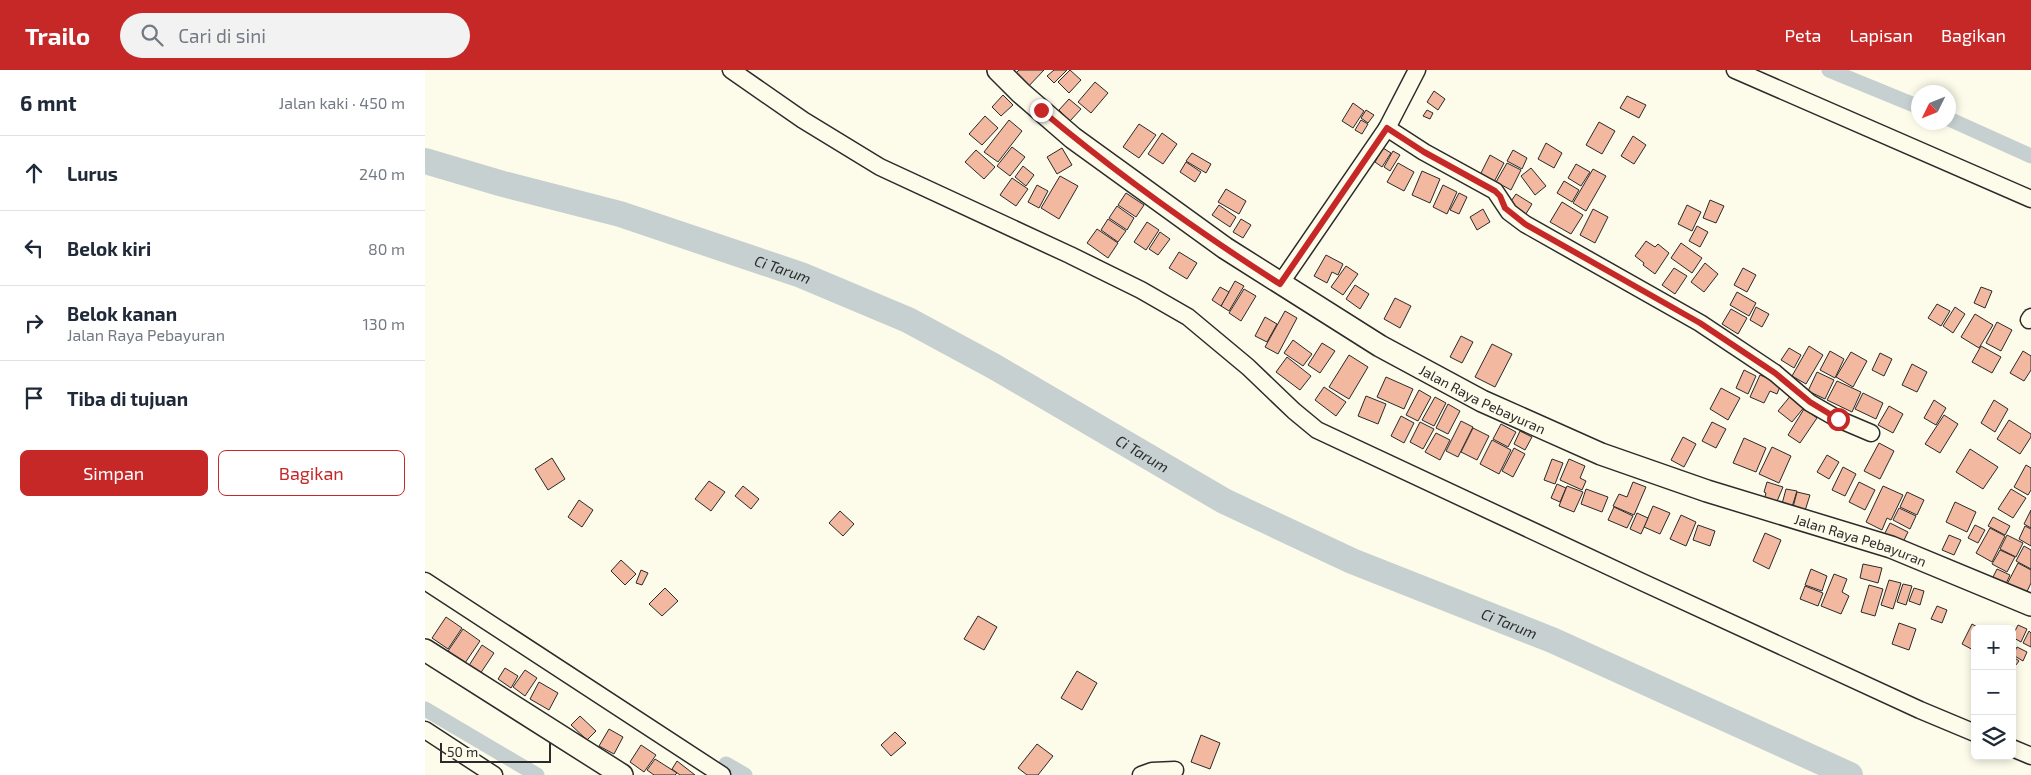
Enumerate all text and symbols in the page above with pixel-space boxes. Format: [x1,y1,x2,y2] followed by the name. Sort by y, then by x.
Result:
[120,13,470,58] search box
[25,21,90,50] text: Trailo
[138,21,166,49] icon: search
[178,24,266,47] text: Cari di sini
[1784,24,1821,46] text: Peta
[1849,24,1913,46] text: Lapisan
[1941,24,2006,46] text: Bagikan
[1911,85,1956,130] north arrow
[20,90,77,115] text: 6 mnt
[279,93,405,112] text: Jalan kaki · 450 m
[1030,99,1053,122] route end
[20,159,48,187] icon: ahead
[67,162,118,185] text: Lurus
[359,164,405,183] text: 240 m
[20,234,48,262] icon: left
[67,237,151,260] text: Belok kiri
[368,239,405,258] text: 80 m
[752,251,814,287] water label: Ci Tarum
[67,302,177,325] text: Belok kanan
[20,309,48,337] icon: right
[363,314,405,333] text: 130 m
[67,325,225,344] text: Jalan Raya Pebayuran
[1417,361,1548,437] street label: Jalan Raya Pebayuran
[20,384,48,412] icon: arrive
[67,387,188,410] text: Tiba di tujuan
[1827,408,1850,431] route start
[1113,431,1172,476] water label: Ci Tarum
[20,450,208,496] button: Simpan
[218,450,405,496] button: Bagikan
[1793,510,1929,569] street label: Jalan Raya Pebayuran
[1479,604,1540,642] water label: Ci Tarum
[1971,625,2016,760] map controls
[1971,625,2016,670] button: +
[1971,670,2016,715] button: −
[1971,715,2016,760] button: layers
[440,740,551,763] scale bar
[447,743,478,760] text: 50 m

